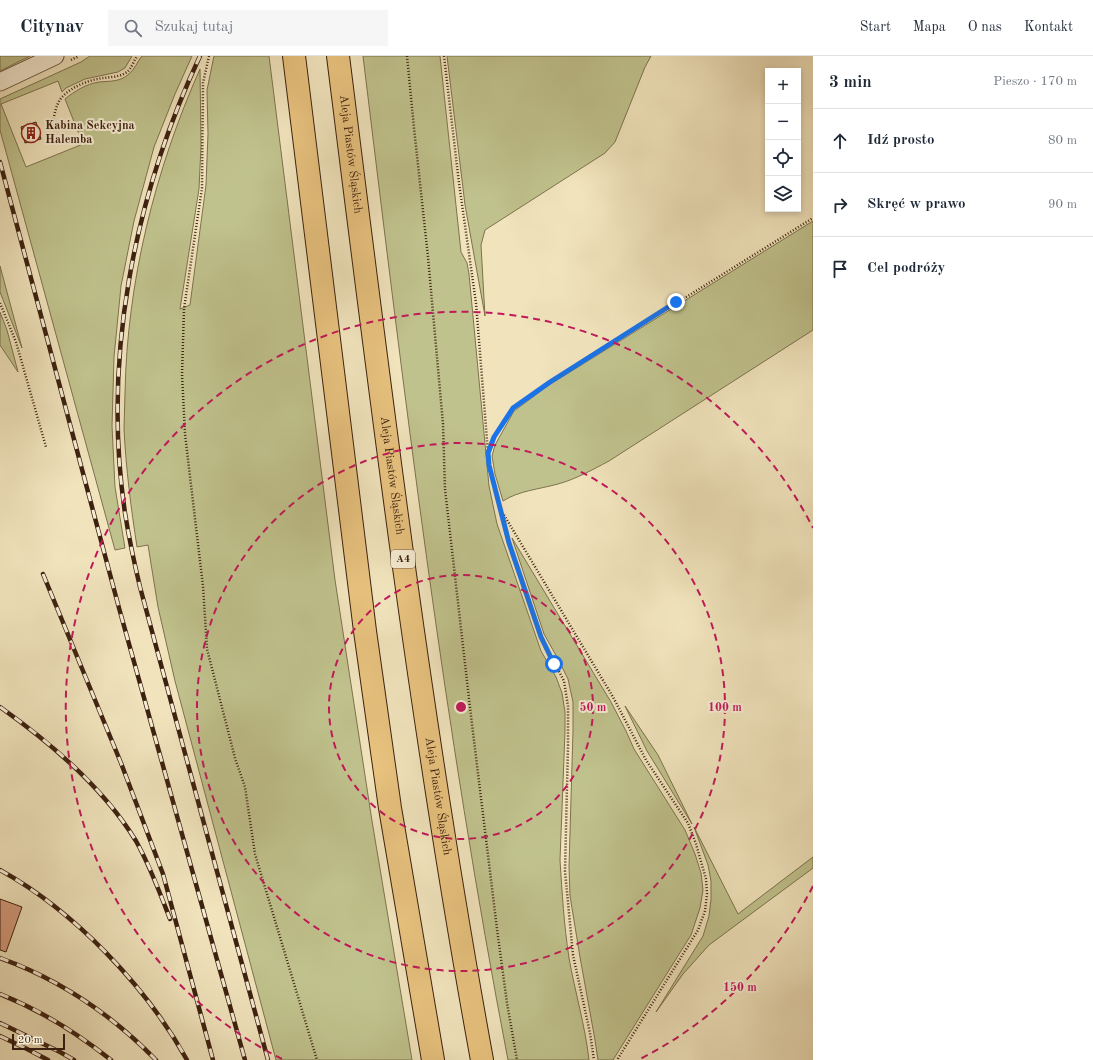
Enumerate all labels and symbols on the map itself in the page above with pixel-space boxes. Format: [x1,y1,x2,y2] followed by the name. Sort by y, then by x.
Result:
[337,94,364,215] street label: Aleja Piastów Śląskich
[45,120,135,146] place label: Kabina Sekcyjna Halemba
[20,122,42,144] building icon: Kabina Sekcyjna Halemba
[667,293,685,311] route end
[378,416,406,536] street label: Aleja Piastów Śląskich
[391,550,415,568] road number: A4
[545,655,563,673] route start
[454,700,468,714] centre of rings
[580,701,607,714] text: 50 m
[708,702,742,714] text: 100 m
[423,736,453,857] street label: Aleja Piastów Śląskich
[723,981,757,994] text: 150 m
[12,1032,65,1051] scale bar

